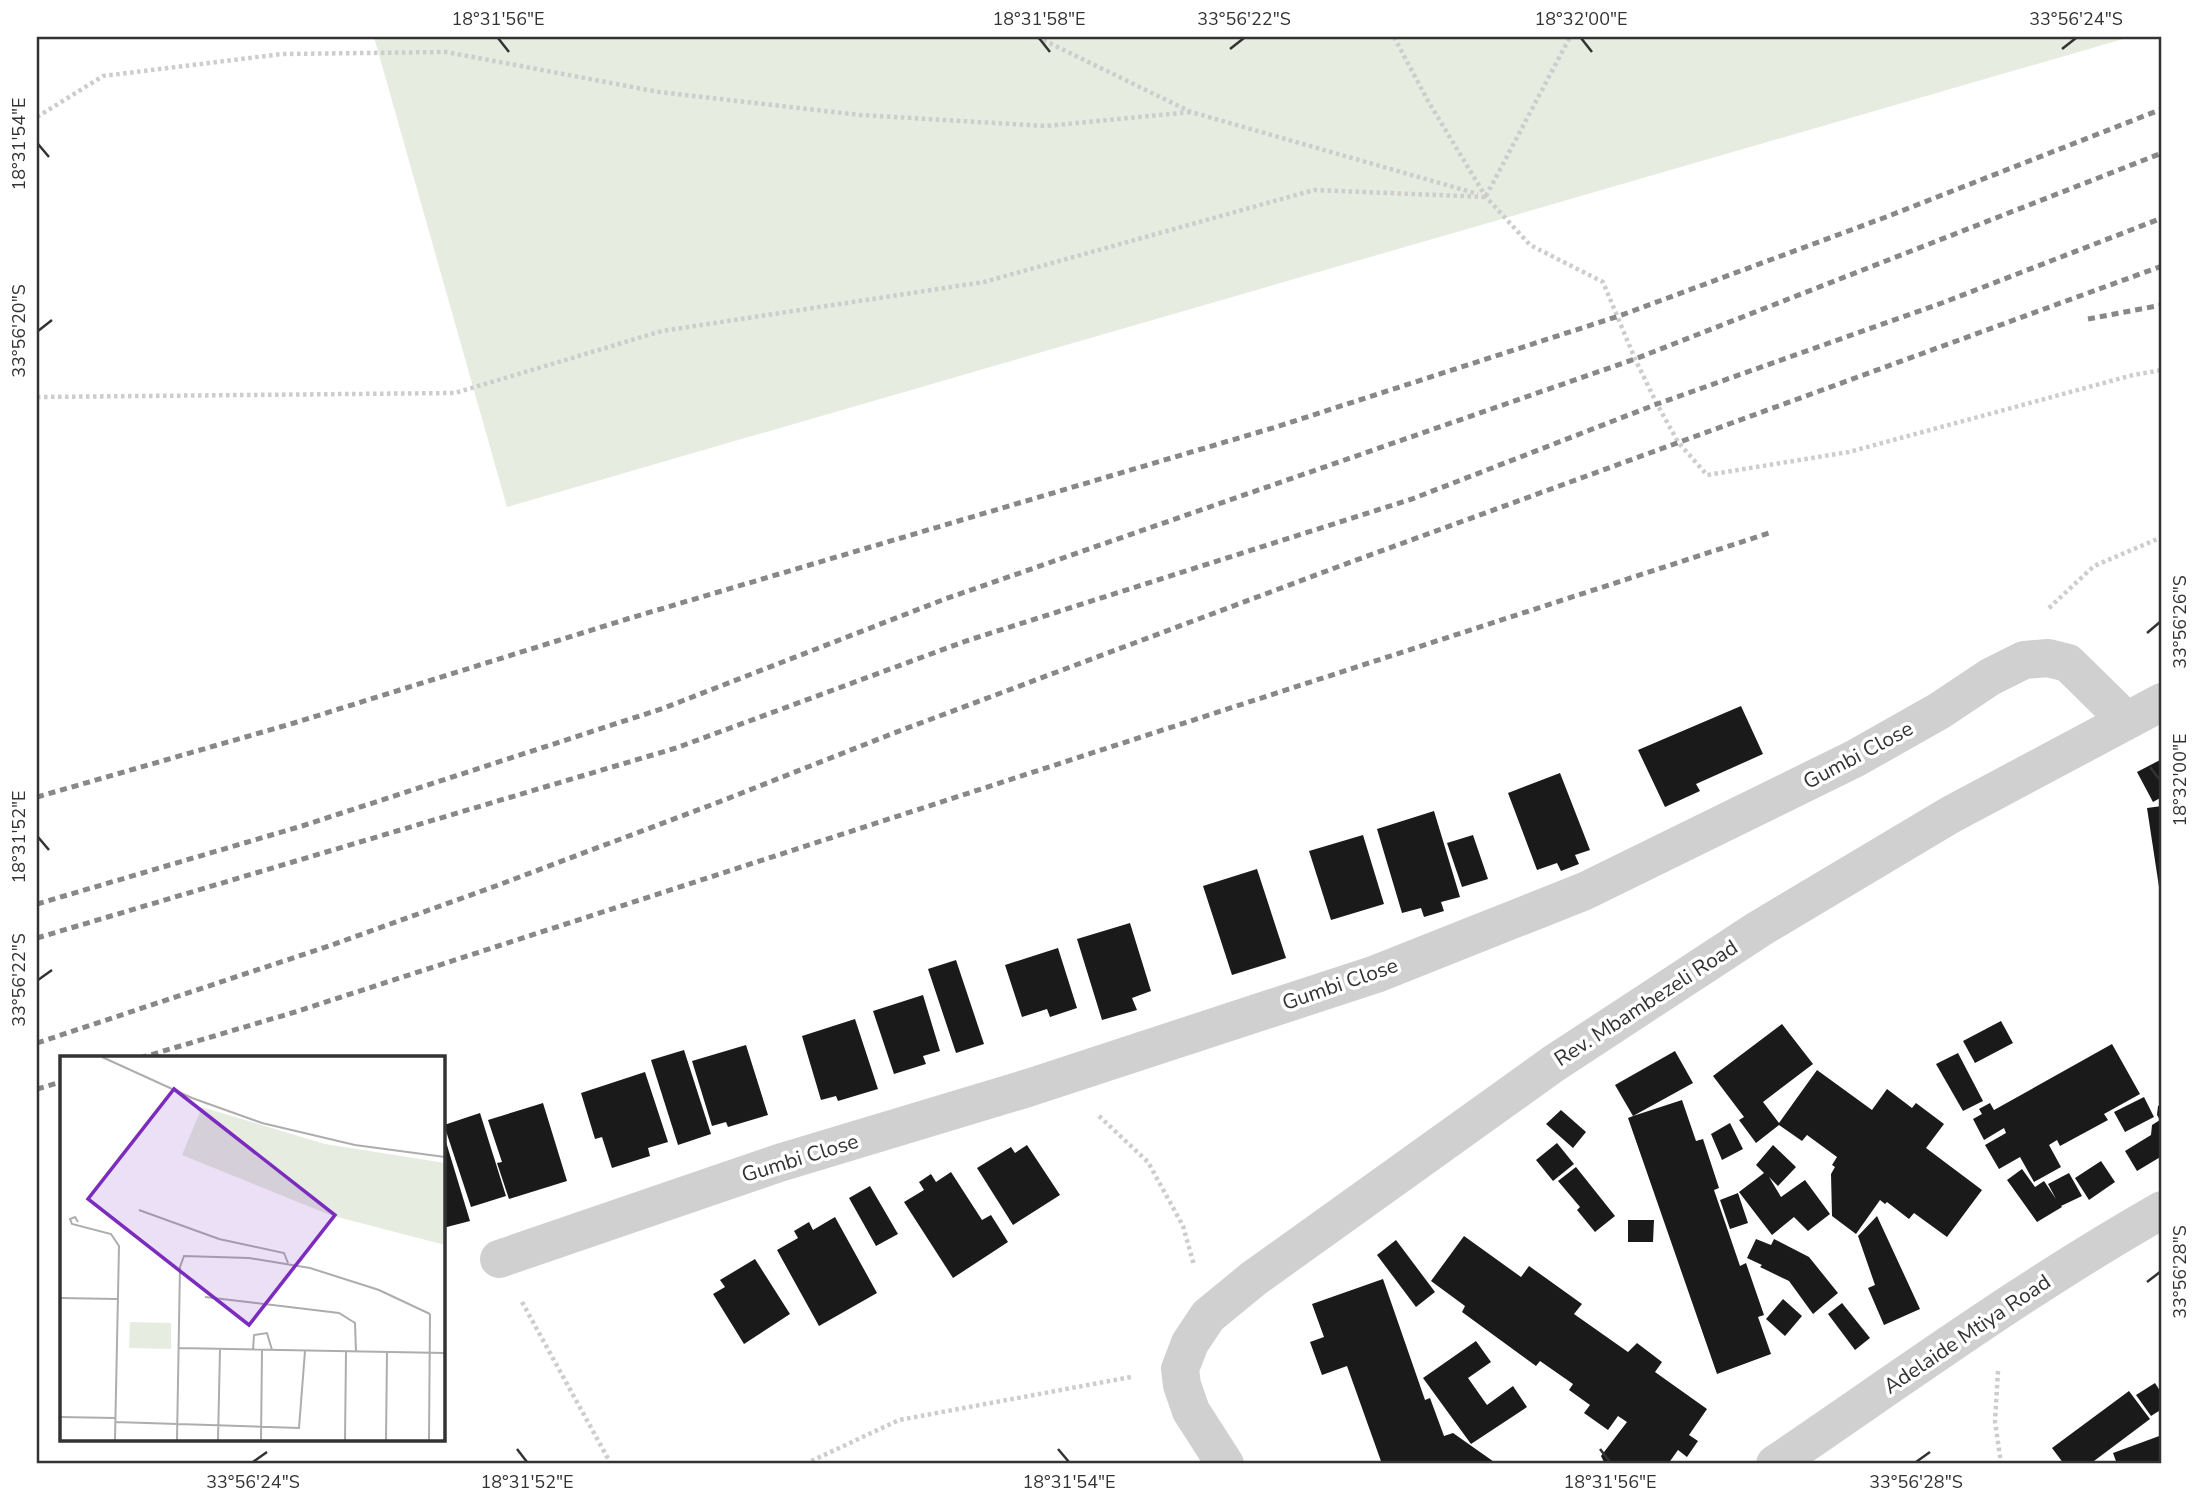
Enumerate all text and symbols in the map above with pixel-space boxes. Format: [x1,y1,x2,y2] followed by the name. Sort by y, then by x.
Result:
[452,7,545,31] text: 18°31'56"E
[993,7,1086,31] text: 18°31'58"E
[1197,7,1291,31] text: 33°56'22"S
[1535,7,1628,31] text: 18°32'00"E
[2029,7,2123,31] text: 33°56'24"S
[7,98,31,191] text: 18°31'54"E
[7,284,31,378] text: 33°56'20"S
[2168,575,2192,669] text: 33°56'26"S
[1798,714,1918,796] street label: Gumbi Close
[2168,734,2192,827] text: 18°32'00"E
[7,791,31,884] text: 18°31'52"E
[7,933,31,1027] text: 33°56'22"S
[1549,933,1743,1073] street label: Rev. Mbambezeli Road
[1278,951,1402,1017] street label: Gumbi Close
[60,1056,444,1442] inset map
[738,1127,862,1189] street label: Gumbi Close
[2168,1225,2192,1319] text: 33°56'28"S
[1878,1268,2056,1400] street label: Adelaide Mtiya Road
[206,1470,300,1494] text: 33°56'24"S
[481,1470,574,1494] text: 18°31'52"E
[1023,1470,1116,1494] text: 18°31'54"E
[1564,1470,1657,1494] text: 18°31'56"E
[1869,1470,1963,1494] text: 33°56'28"S

